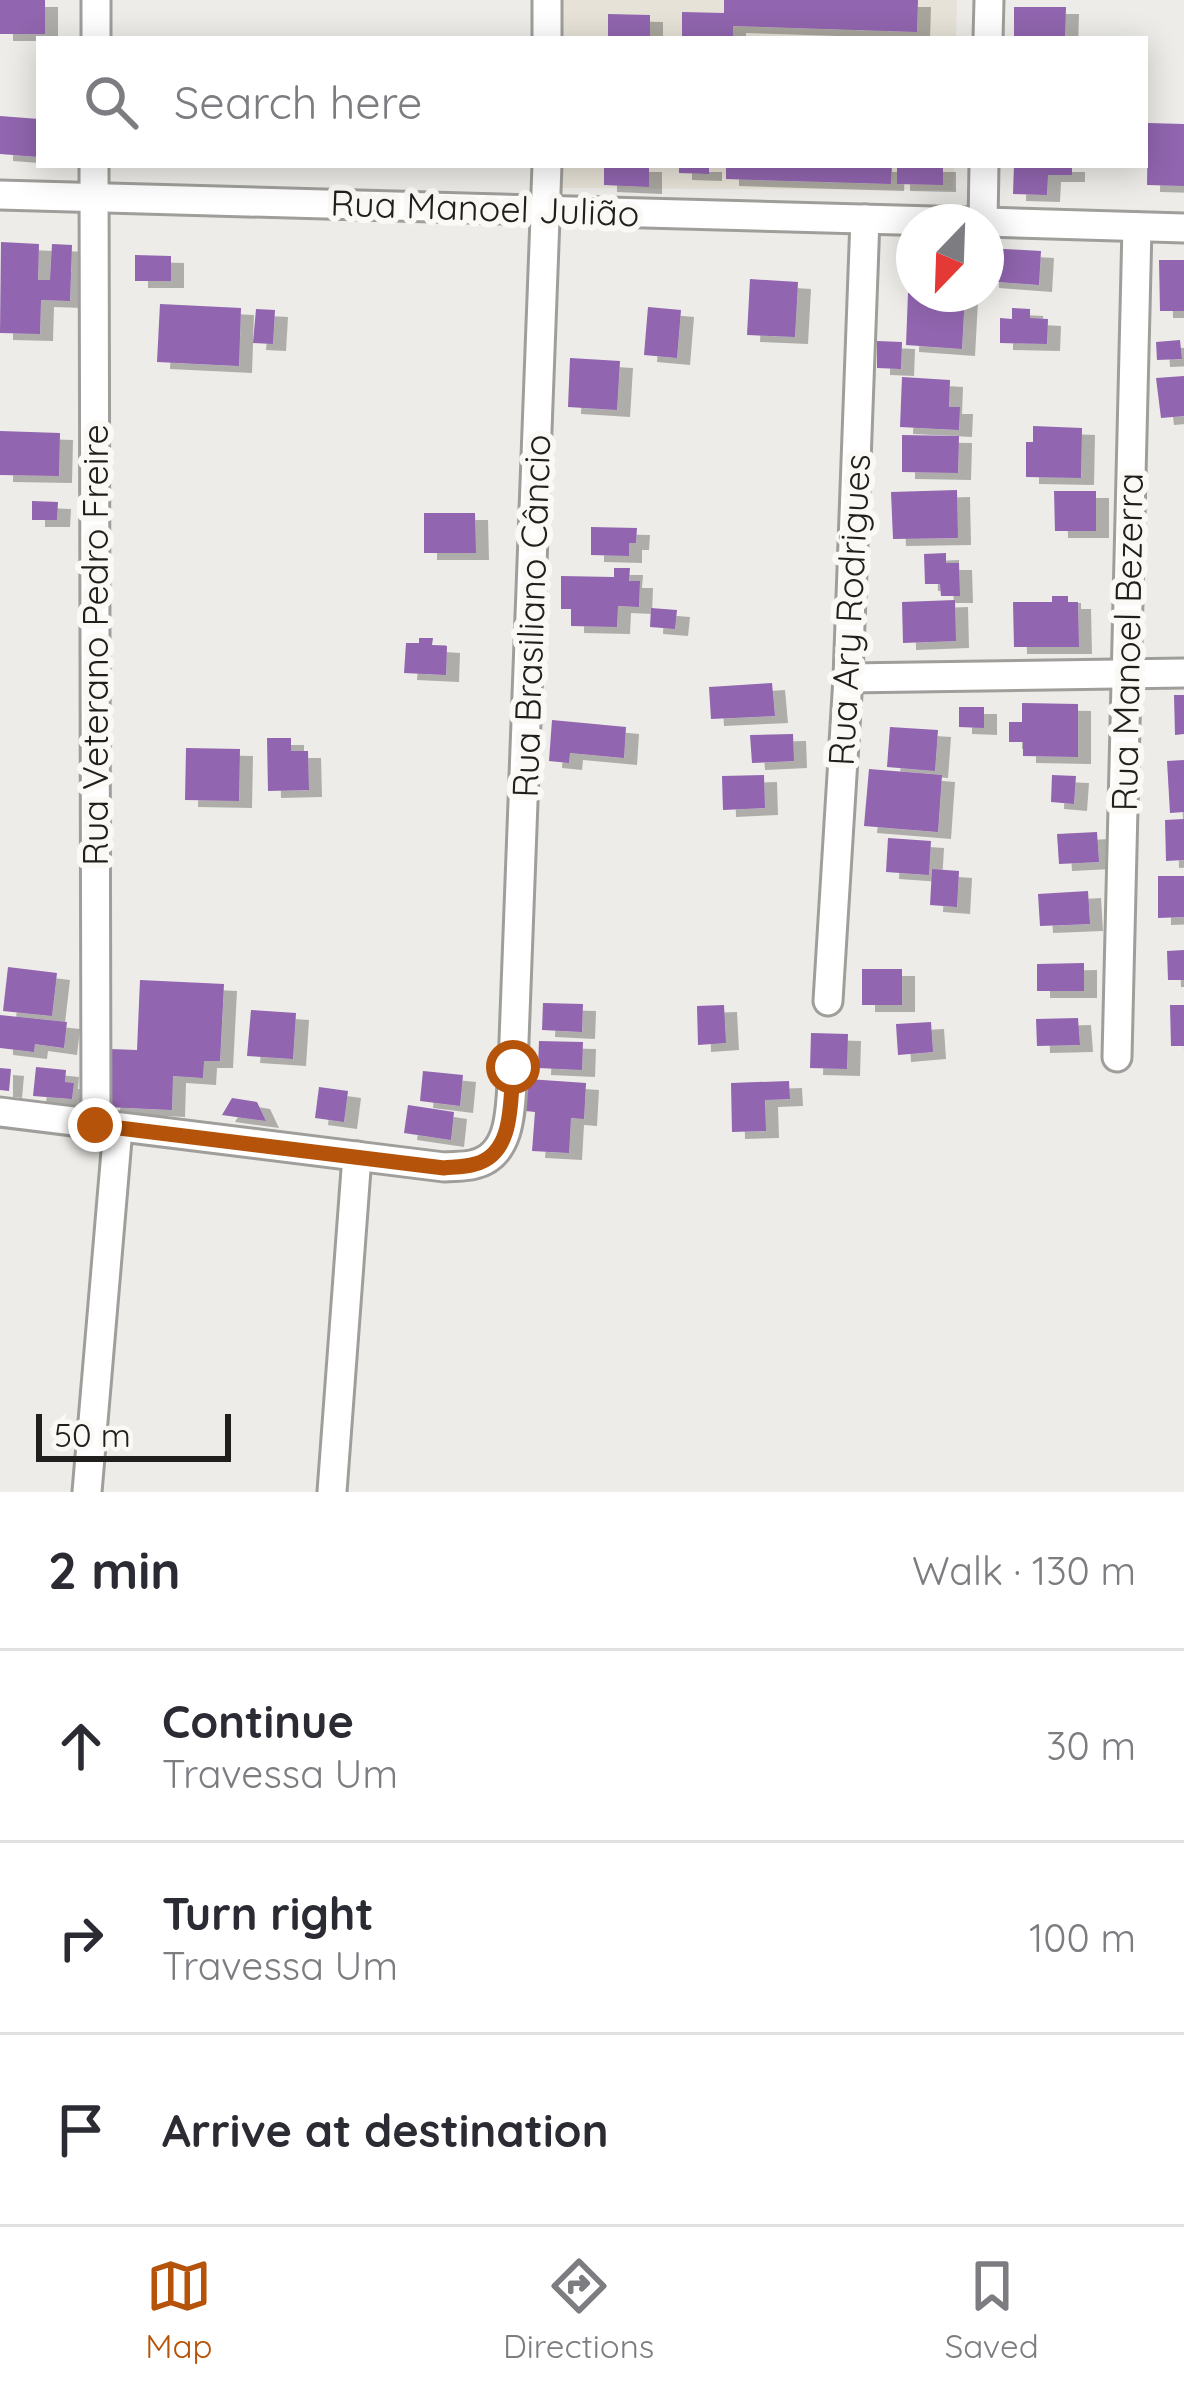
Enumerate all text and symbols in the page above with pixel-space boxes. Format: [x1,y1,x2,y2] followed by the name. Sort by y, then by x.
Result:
[36,36,1148,168] search box
[78,69,144,135] icon: search
[174,74,422,130] text: Search here
[330,180,640,235] street label: Rua Manoel Julião
[896,204,1004,312] north arrow
[72,424,117,866] street label: Rua Veterano Pedro Freire
[502,434,559,798] street label: Rua Brasiliano Câncio
[818,453,879,767] street label: Rua Ary Rodrigues
[1101,472,1152,812] street label: Rua Manoel Bezerra
[486,1040,540,1094] route start
[68,1098,122,1152] route end
[36,1408,231,1461] scale bar
[54,1414,131,1455] text: 50 m
[48,1538,181,1602] text: 2 min
[912,1546,1136,1595] text: Walk · 130 m
[162,1693,354,1749] text: Continue
[48,1713,114,1779] icon: ahead
[1046,1721,1136,1770] text: 30 m
[162,1749,398,1798] text: Travessa Um
[162,1885,374,1941] text: Turn right
[48,1905,114,1971] icon: right
[1029,1913,1136,1962] text: 100 m
[162,1941,398,1990] text: Travessa Um
[48,2097,114,2163] icon: arrive
[162,2102,608,2158] text: Arrive at destination
[145,2253,213,2366] tab: Map
[503,2253,654,2366] tab: Directions
[945,2253,1039,2366] tab: Saved

